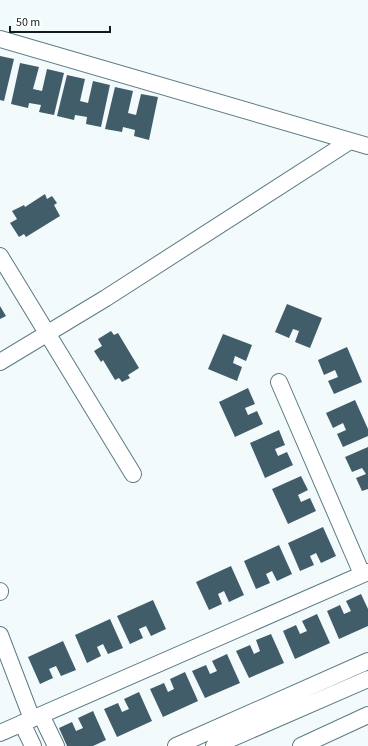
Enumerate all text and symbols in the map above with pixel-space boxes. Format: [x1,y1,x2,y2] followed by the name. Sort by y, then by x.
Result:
[10,8,110,34] scale bar
[16,14,40,31] text: 50 m

